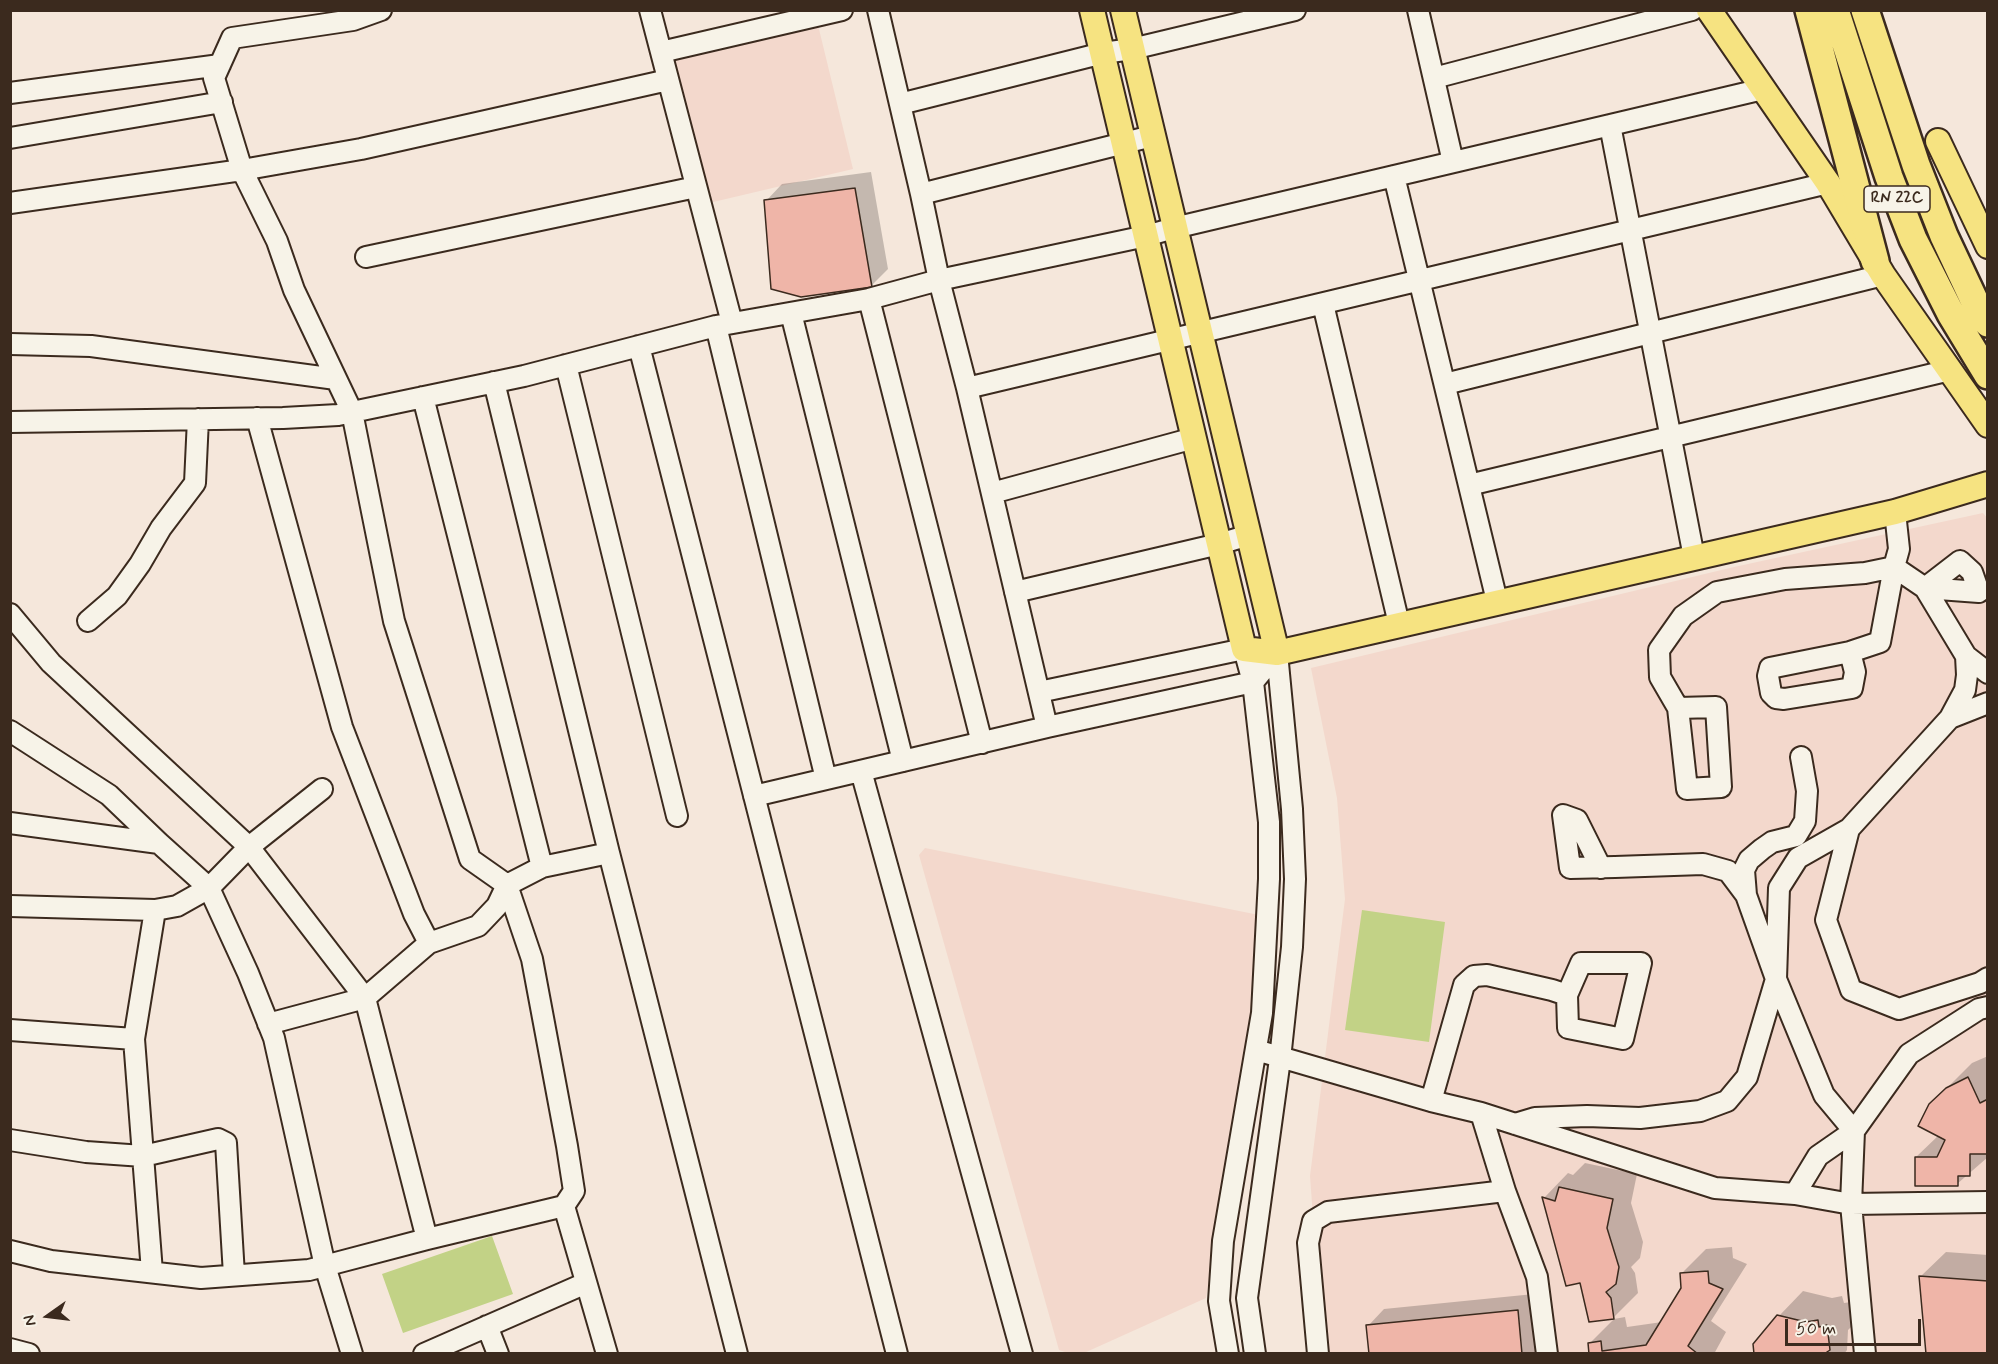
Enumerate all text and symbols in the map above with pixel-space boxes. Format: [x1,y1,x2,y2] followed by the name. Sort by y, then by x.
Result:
[1864,186,1930,212] road number: RN 22C
[18,1286,78,1346] north arrow
[1788,1307,1924,1345] scale bar
[19,1313,42,1328] text: N
[1796,1317,1836,1341] text: 50 m

